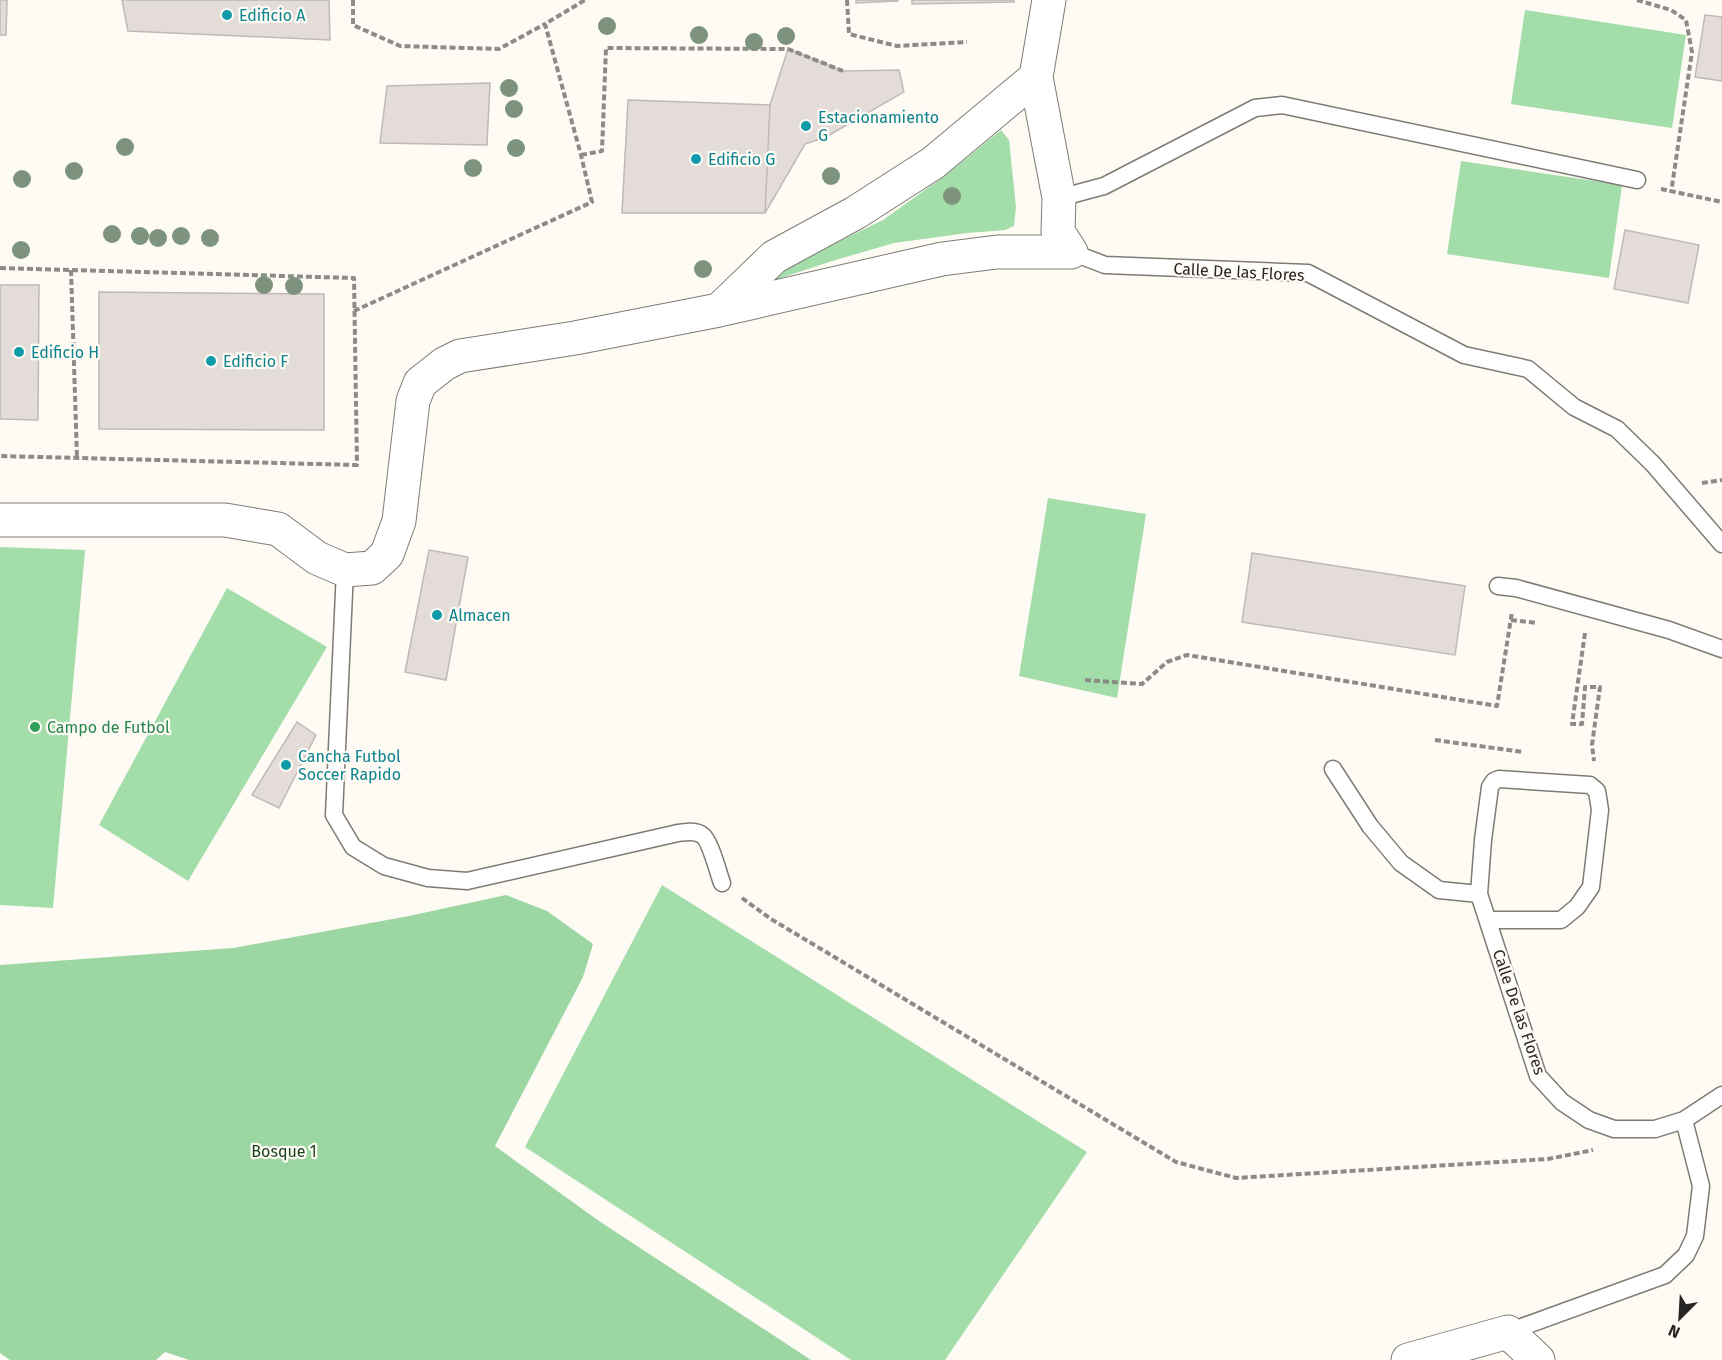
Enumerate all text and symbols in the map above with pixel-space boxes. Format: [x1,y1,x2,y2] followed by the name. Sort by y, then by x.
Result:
[239,6,306,25] place label: Edificio A
[220,8,234,22] marker: Edificio A
[818,108,939,145] place label: Estacionamiento G
[799,119,813,133] marker: Estacionamiento G
[708,150,775,169] place label: Edificio G
[689,152,703,166] marker: Edificio G
[1173,259,1305,285] street label: Calle De las Flores
[31,343,99,362] place label: Edificio H
[12,345,26,359] marker: Edificio H
[223,352,288,371] place label: Edificio F
[204,354,218,368] marker: Edificio F
[449,606,511,625] place label: Almacen
[430,608,444,622] marker: Almacen
[47,718,170,737] place label: Campo de Futbol
[28,720,42,734] marker: Campo de Futbol
[298,747,401,784] place label: Cancha Futbol Soccer Rapido
[279,758,293,772] marker: Cancha Futbol Soccer Rapido
[1489,947,1549,1077] street label: Calle De las Flores
[251,1142,317,1161] park label: Bosque 1
[1650,1288,1710,1348] north arrow
[1665,1320,1683,1342] text: N

